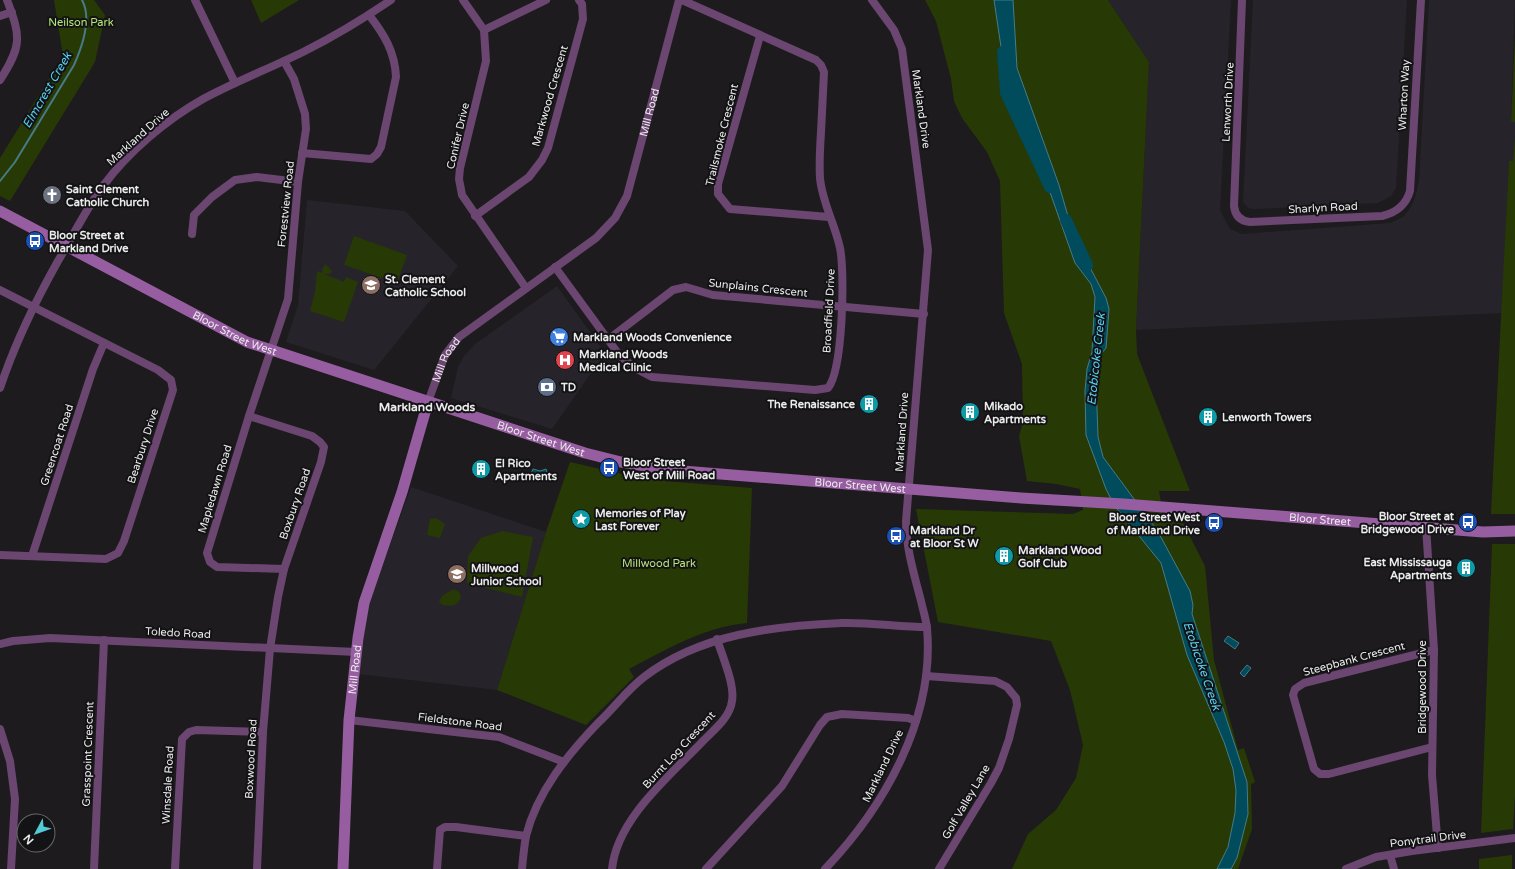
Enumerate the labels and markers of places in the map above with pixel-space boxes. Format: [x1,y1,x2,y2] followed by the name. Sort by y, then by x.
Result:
[66,183,149,209] place label: Saint Clement Catholic Church
[41,184,63,206] church icon: Saint Clement Catholic Church
[49,229,129,255] place label: Bloor Street at Markland Drive
[24,230,46,252] bus stop icon: Bloor Street at Markland Drive
[385,273,466,299] place label: St. Clement Catholic School
[360,274,382,296] school or university icon: St. Clement Catholic School
[548,326,570,348] supermarket icon: Markland Woods Convenience
[573,331,732,344] place label: Markland Woods Convenience
[579,348,668,374] place label: Markland Woods Medical Clinic
[554,349,576,371] hospital icon: Markland Woods Medical Clinic
[536,376,558,398] bank icon: TD
[560,381,576,394] place label: TD
[858,393,880,415] building icon: The Renaissance
[766,398,856,411] place label: The Renaissance
[984,400,1047,427] place label: Mikado Apartments
[959,401,981,423] building icon: Mikado Apartments
[1197,406,1219,428] building icon: Lenworth Towers
[1222,411,1312,424] place label: Lenworth Towers
[623,456,715,482] place label: Bloor Street West of Mill Road
[495,457,558,484] place label: El Rico Apartments
[598,457,620,479] bus stop icon: Bloor Street West of Mill Road
[470,458,492,480] building icon: El Rico Apartments
[595,507,686,533] place label: Memories of Play Last Forever
[570,508,592,530] place icon: Memories of Play Last Forever
[1361,510,1455,537] place label: Bloor Street at Bridgewood Drive
[1107,511,1201,537] place label: Bloor Street West of Markland Drive
[1457,511,1479,533] bus stop icon: Bloor Street at Bridgewood Drive
[1203,512,1225,534] bus stop icon: Bloor Street West of Markland Drive
[910,524,979,550] place label: Markland Dr at Bloor St W
[885,525,907,547] bus stop icon: Markland Dr at Bloor St W
[1018,544,1101,570] place label: Markland Wood Golf Club
[993,545,1015,567] building icon: Markland Wood Golf Club
[1364,556,1453,583] place label: East Mississauga Apartments
[1455,557,1477,579] building icon: East Mississauga Apartments
[470,562,542,588] place label: Millwood Junior School
[446,563,468,585] school or university icon: Millwood Junior School

